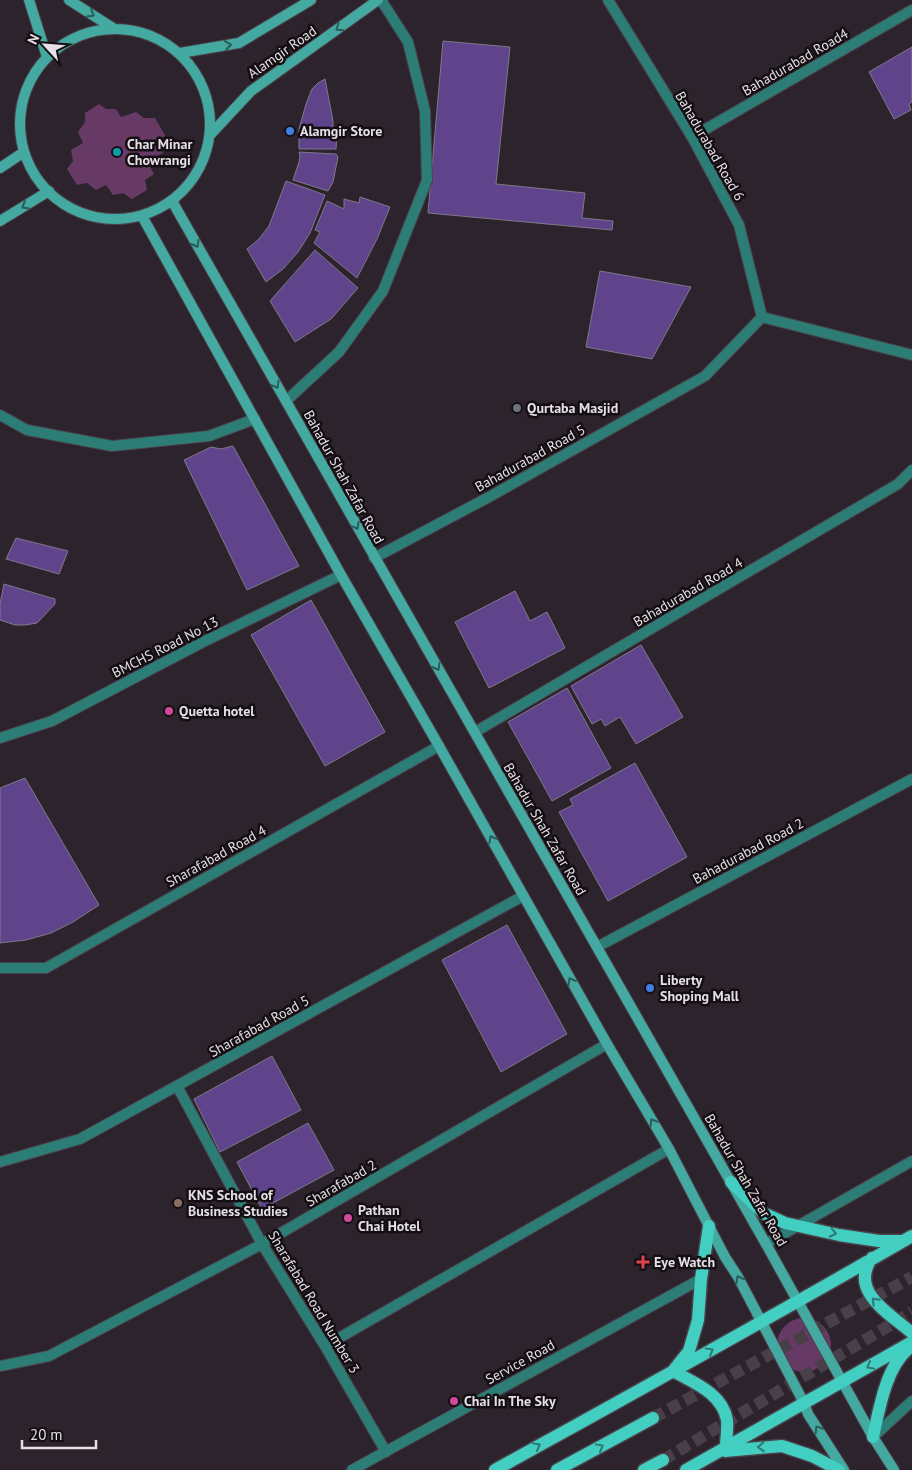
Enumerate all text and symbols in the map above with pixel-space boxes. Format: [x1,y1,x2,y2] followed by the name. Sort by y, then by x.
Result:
[85,8,94,17] one-way arrow
[20,20,70,70] north arrow
[244,22,320,82] street label: Alamgir Road
[335,22,344,31] one-way arrow
[739,24,852,100] street label: Bahadurabad Road4
[23,31,43,47] text: N
[224,41,232,51] one-way arrow
[671,88,749,204] street label: Bahadurabad Road 6
[300,122,382,140] place label: Alamgir Store
[284,125,296,137] marker: Alamgir Store
[127,135,192,169] place label: Char Minar Chowrangi
[111,146,123,158] marker: Char Minar Chowrangi
[21,200,30,209] one-way arrow
[190,238,200,247] one-way arrow
[270,379,280,388] one-way arrow
[527,399,618,417] place label: Qurtaba Masjid
[511,402,523,414] marker: Qurtaba Masjid
[300,407,388,547] street label: Bahadur Shah Zafar Road
[472,420,588,496] street label: Bahadurabad Road 5
[350,521,360,530] one-way arrow
[630,553,746,631] street label: Bahadurabad Road 4
[109,612,221,682] street label: BMCHS Road No 13
[431,662,441,671] one-way arrow
[179,702,255,720] place label: Quetta hotel
[163,705,175,717] marker: Quetta hotel
[500,759,590,899] street label: Bahadur Shah Zafar Road
[689,814,807,888] street label: Bahadurabad Road 2
[163,821,270,891] street label: Sharafabad Road 4
[488,836,498,845] one-way arrow
[660,971,740,1005] place label: Liberty Shoping Mall
[568,977,578,986] one-way arrow
[644,982,656,994] marker: Liberty Shoping Mall
[206,991,312,1061] street label: Sharafabad Road 5
[701,1110,791,1250] street label: Bahadur Shah Zafar Road
[649,1118,659,1127] one-way arrow
[302,1156,380,1210] street label: Sharafabad 2
[188,1186,288,1220] place label: KNS School of Business Studies
[172,1197,184,1209] marker: KNS School of Business Studies
[358,1201,421,1235] place label: Pathan Chai Hotel
[342,1212,354,1224] marker: Pathan Chai Hotel
[264,1227,364,1377] street label: Sharafabad Road Number 3
[829,1228,838,1238] one-way arrow
[654,1253,715,1271] place label: Eye Watch
[636,1255,650,1269] marker: Eye Watch
[736,1276,746,1285] one-way arrow
[872,1298,881,1307] one-way arrow
[482,1336,558,1388] street label: Service Road
[705,1347,714,1357] one-way arrow
[866,1360,875,1370] one-way arrow
[464,1392,556,1410] place label: Chai In The Sky
[448,1395,460,1407] marker: Chai In The Sky
[22,1418,96,1450] scale bar
[30,1425,63,1444] text: 20 m
[815,1426,824,1435] one-way arrow
[757,1441,765,1452] one-way arrow
[532,1443,541,1453] one-way arrow
[594,1443,603,1453] one-way arrow

